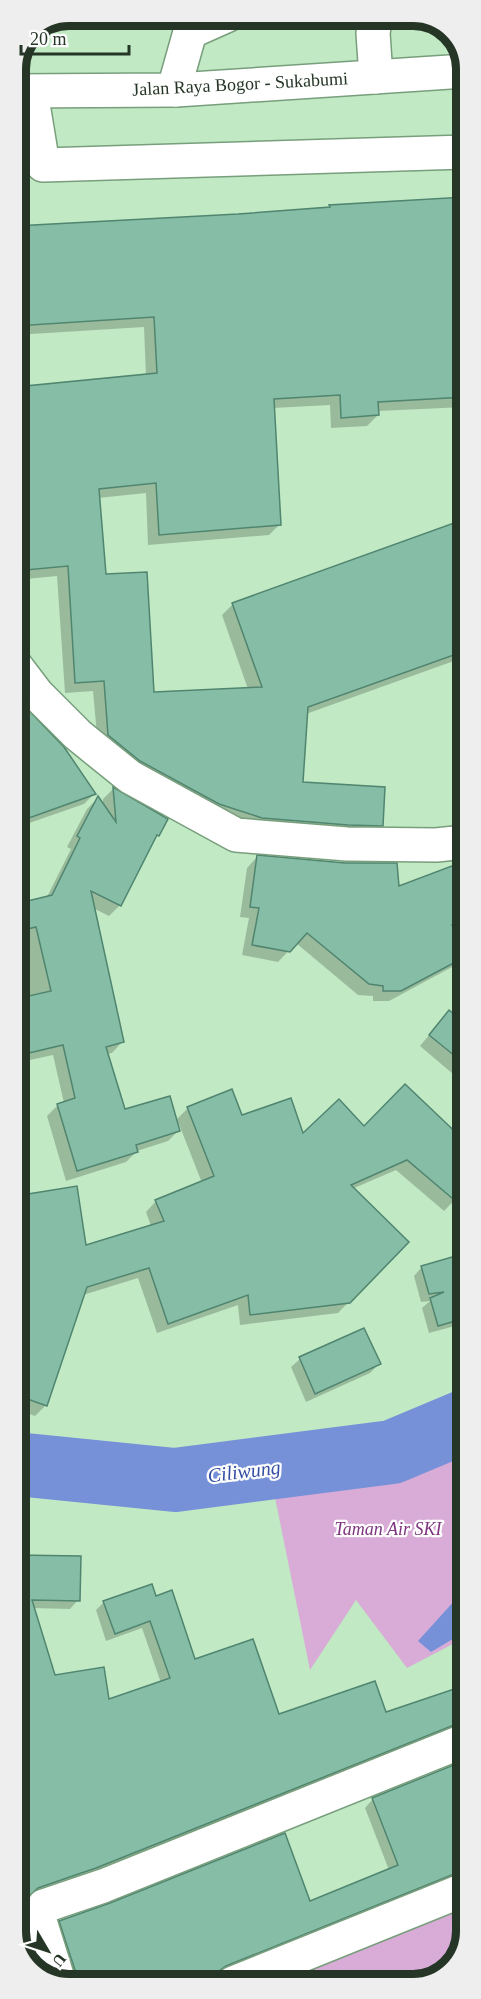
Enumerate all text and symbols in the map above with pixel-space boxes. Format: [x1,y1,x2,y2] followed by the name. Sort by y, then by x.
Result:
[21,18,129,56] scale bar
[30,29,67,49] text: 20 m
[132,68,348,100] street label: Jalan Raya Bogor - Sukabumi
[206,1456,282,1487] water label: Ciliwung
[334,1519,443,1539] park label: Taman Air SKI
[18,1921,78,1981] north arrow
[49,1950,70,1970] text: U

